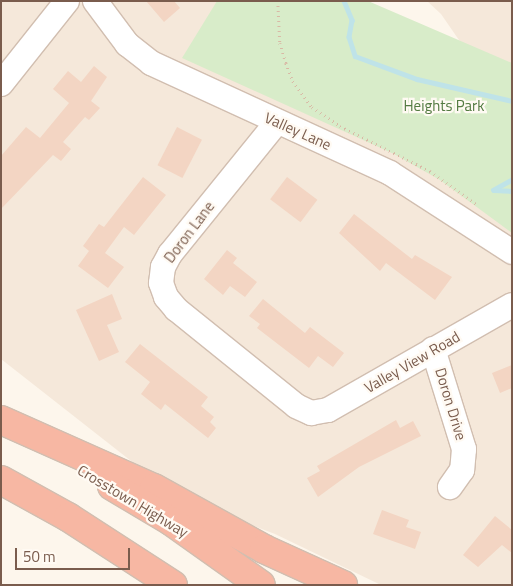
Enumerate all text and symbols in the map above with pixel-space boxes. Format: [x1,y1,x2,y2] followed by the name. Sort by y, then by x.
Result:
[404,97,484,115] park label: Heights Park
[262,108,334,154] street label: Valley Lane
[160,198,218,266] street label: Doron Lane
[361,327,463,397] street label: Valley View Road
[431,366,471,442] street label: Doron Drive
[74,461,192,541] street label: Crosstown Highway
[18,538,132,570] scale bar
[23,545,56,568] text: 50 m

